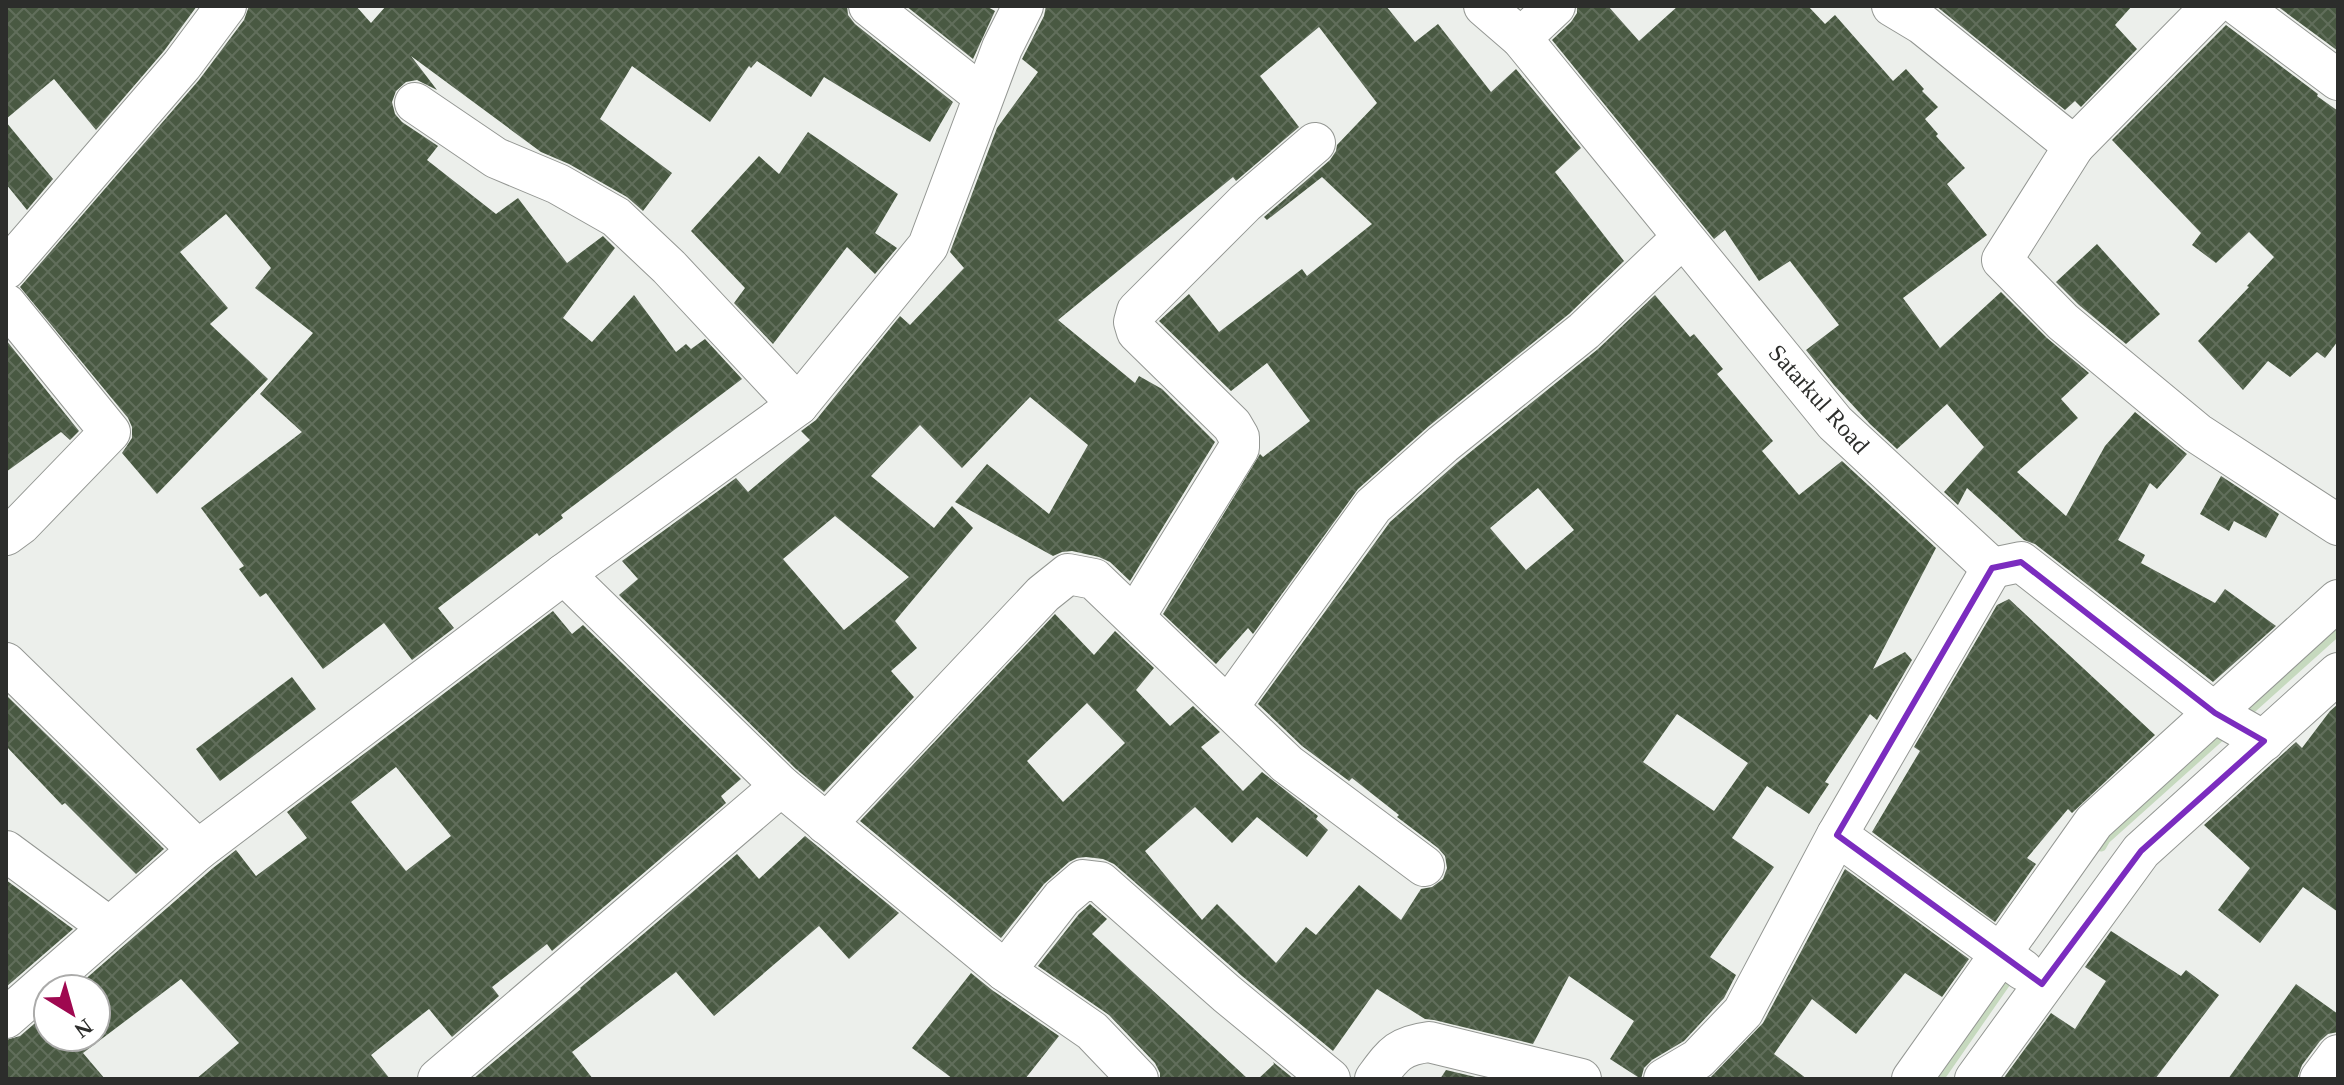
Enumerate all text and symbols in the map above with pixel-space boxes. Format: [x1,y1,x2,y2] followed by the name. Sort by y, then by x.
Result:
[1764,340,1874,458] street label: Satarkul Road
[32,973,112,1053] north arrow
[70,1014,98,1043] text: N

